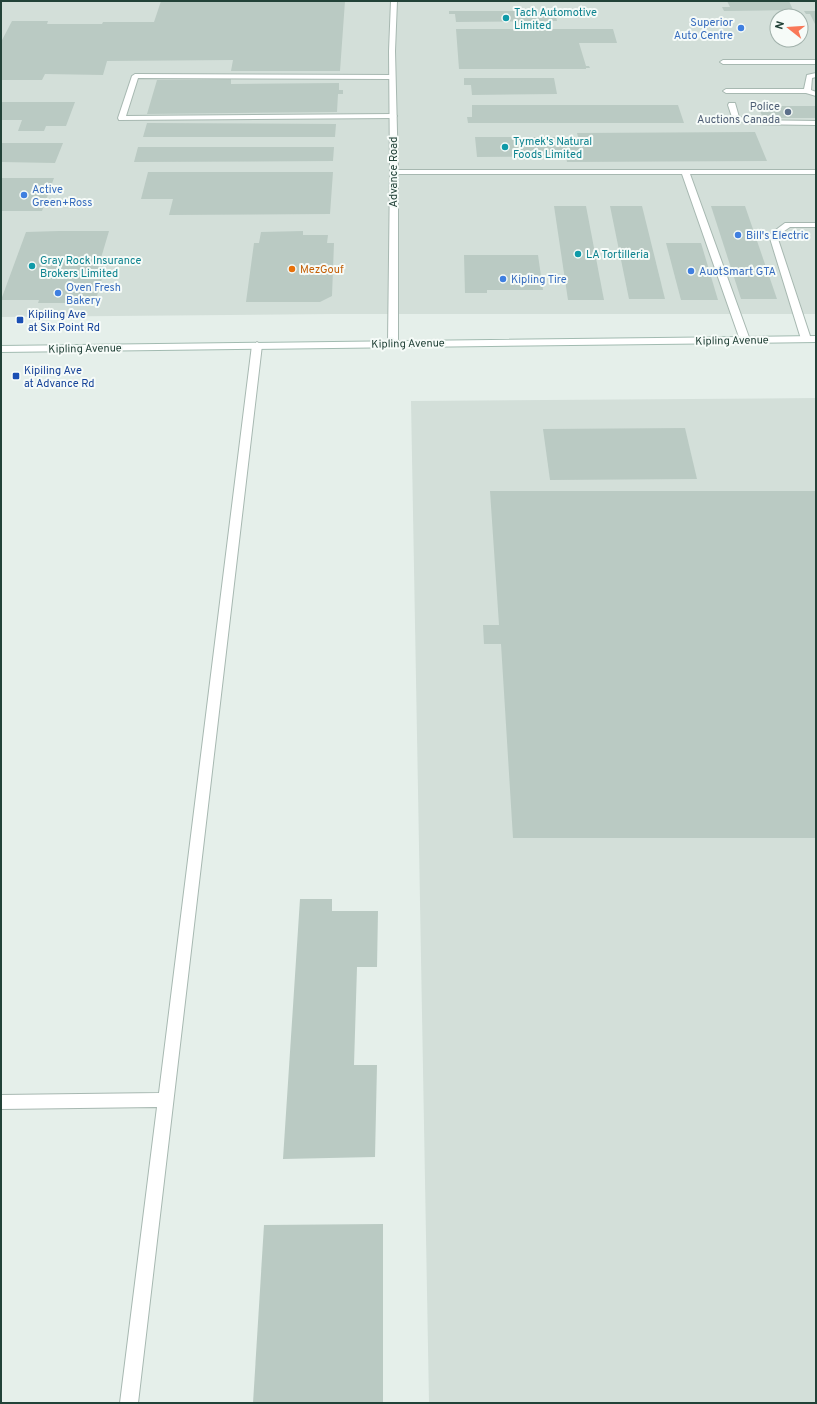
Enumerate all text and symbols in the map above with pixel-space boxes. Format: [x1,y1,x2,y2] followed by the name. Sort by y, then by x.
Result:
[514,6,597,33] place label: Tach Automotive Limited
[769,8,809,48] north arrow
[501,13,511,23] marker: Tach Automotive Limited
[674,16,734,43] place label: Superior Auto Centre
[773,20,788,31] text: N
[736,23,746,33] marker: Superior Auto Centre
[697,100,780,127] place label: Police Auctions Canada
[783,107,793,117] marker: Police Auctions Canada
[513,135,592,162] place label: Tymek's Natural Foods Limited
[387,137,401,207] street label: Advance Road
[500,142,510,152] marker: Tymek's Natural Foods Limited
[32,183,92,210] place label: Active Green+Ross
[19,190,29,200] marker: Active Green+Ross
[746,229,809,243] place label: Bill's Electric
[733,230,743,240] marker: Bill's Electric
[586,248,649,262] place label: LA Tortilleria
[573,249,583,259] marker: LA Tortilleria
[40,254,142,281] place label: Gray Rock Insurance Brokers Limited
[27,261,37,271] marker: Gray Rock Insurance Brokers Limited
[300,263,344,277] place label: MezGouf
[287,264,297,274] marker: MezGouf
[699,265,776,279] place label: AuotSmart GTA
[686,266,696,276] marker: AuotSmart GTA
[511,273,567,287] place label: Kipling Tire
[498,274,508,284] marker: Kipling Tire
[66,281,121,308] place label: Oven Fresh Bakery
[53,288,63,298] marker: Oven Fresh Bakery
[28,308,100,335] place label: Kipiling Ave at Six Point Rd
[15,315,25,325] marker: Kipiling Ave at Six Point Rd
[695,333,769,349] street label: Kipling Avenue
[371,336,445,352] street label: Kipling Avenue
[48,341,122,357] street label: Kipling Avenue
[24,364,94,391] place label: Kipiling Ave at Advance Rd
[11,371,21,381] marker: Kipiling Ave at Advance Rd

